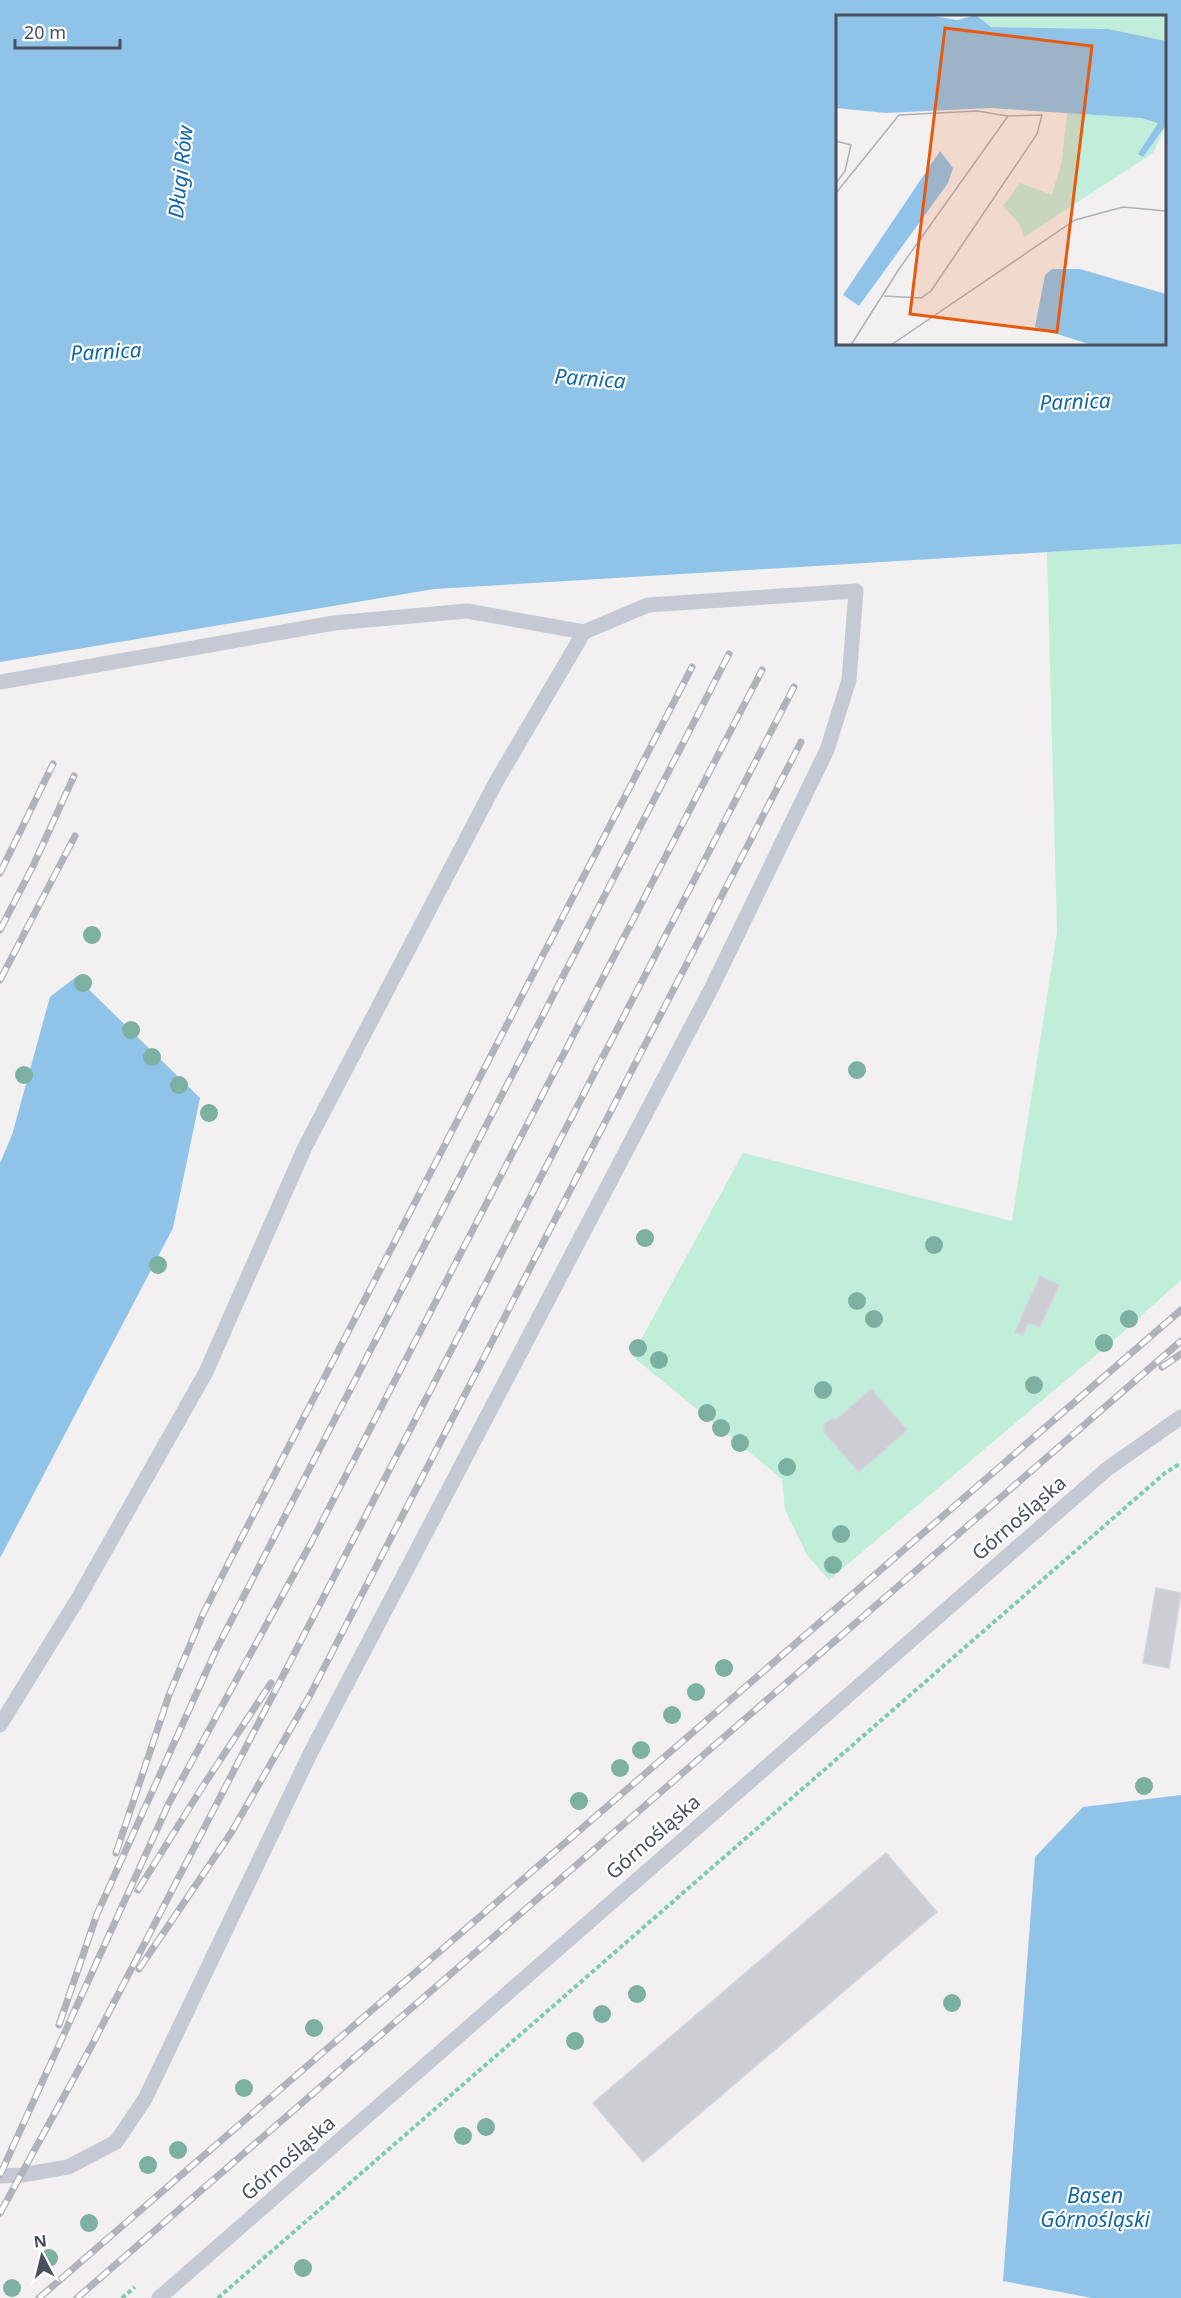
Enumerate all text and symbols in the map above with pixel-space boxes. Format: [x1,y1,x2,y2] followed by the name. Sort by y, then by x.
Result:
[15,12,120,50] scale bar
[836,15,1166,345] inset map
[24,20,66,44] text: 20 m
[161,123,199,220] water label: Długi Rów
[70,335,142,367] water label: Parnica
[554,362,627,394] water label: Parnica
[1039,386,1111,416] water label: Parnica
[966,1469,1072,1566] street label: Górnośląska
[600,1788,706,1885] street label: Górnośląska
[235,2109,341,2206] street label: Górnośląska
[1040,2181,1150,2233] water label: Basen Górnośląski
[12,2226,72,2286] north arrow
[32,2229,48,2253] text: N

